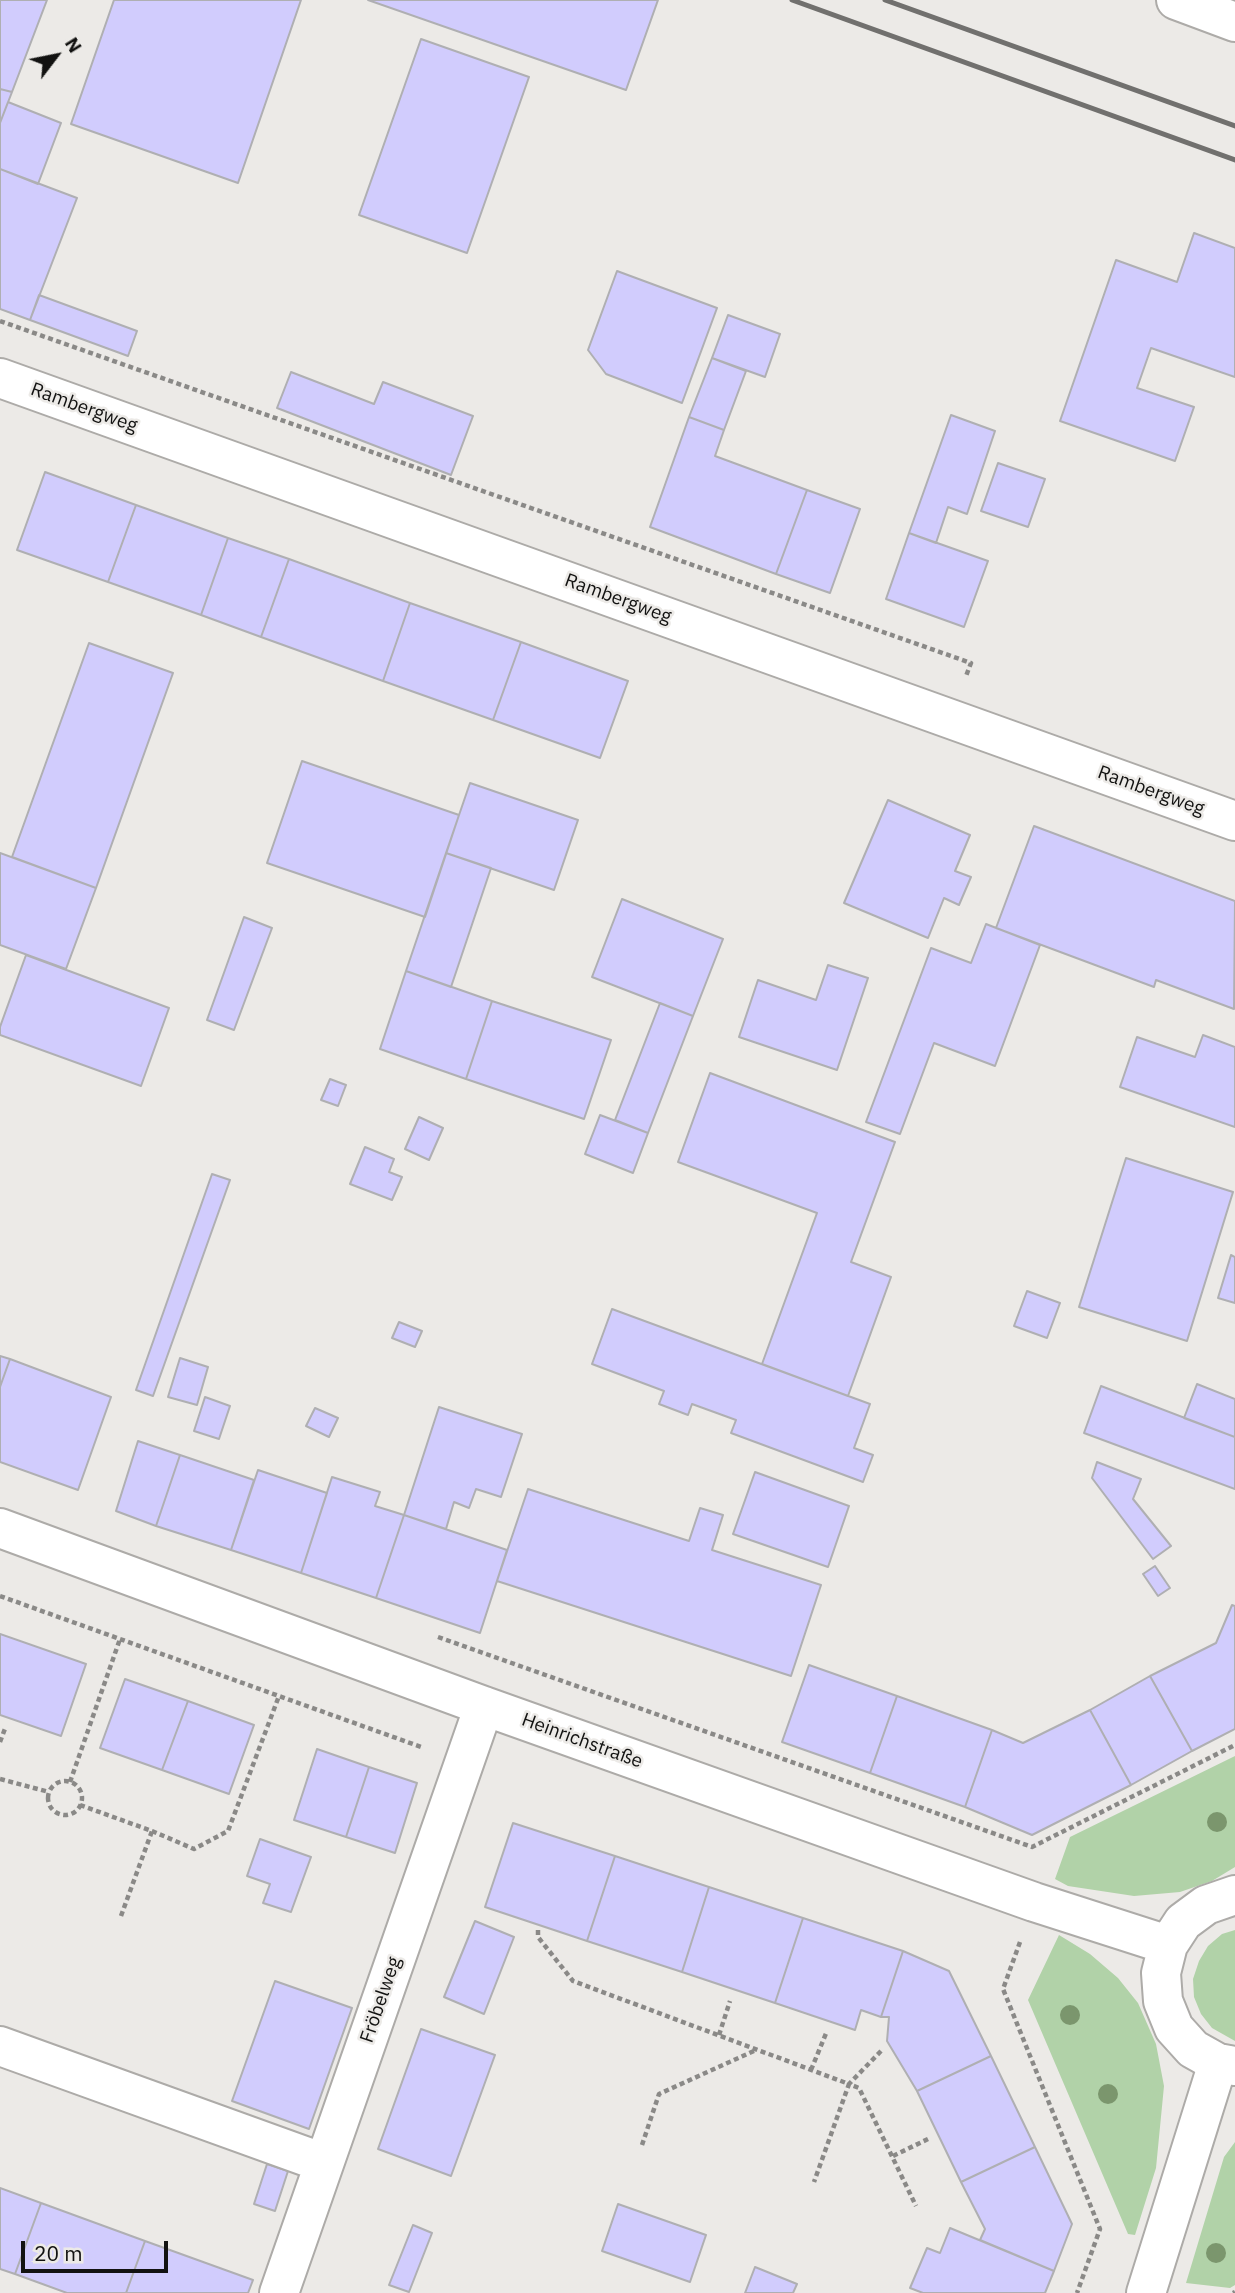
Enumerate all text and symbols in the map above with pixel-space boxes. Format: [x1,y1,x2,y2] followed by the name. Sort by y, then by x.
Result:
[21,21,91,91] north arrow
[60,33,88,57] text: N
[28,378,140,438] street label: Rambergweg
[562,569,674,629] street label: Rambergweg
[1095,761,1207,821] street label: Rambergweg
[518,1709,646,1773] street label: Heinrichstraße
[356,1954,406,2046] street label: Fröbelweg
[24,2226,172,2270] scale bar
[34,2239,83,2267] text: 20 m

